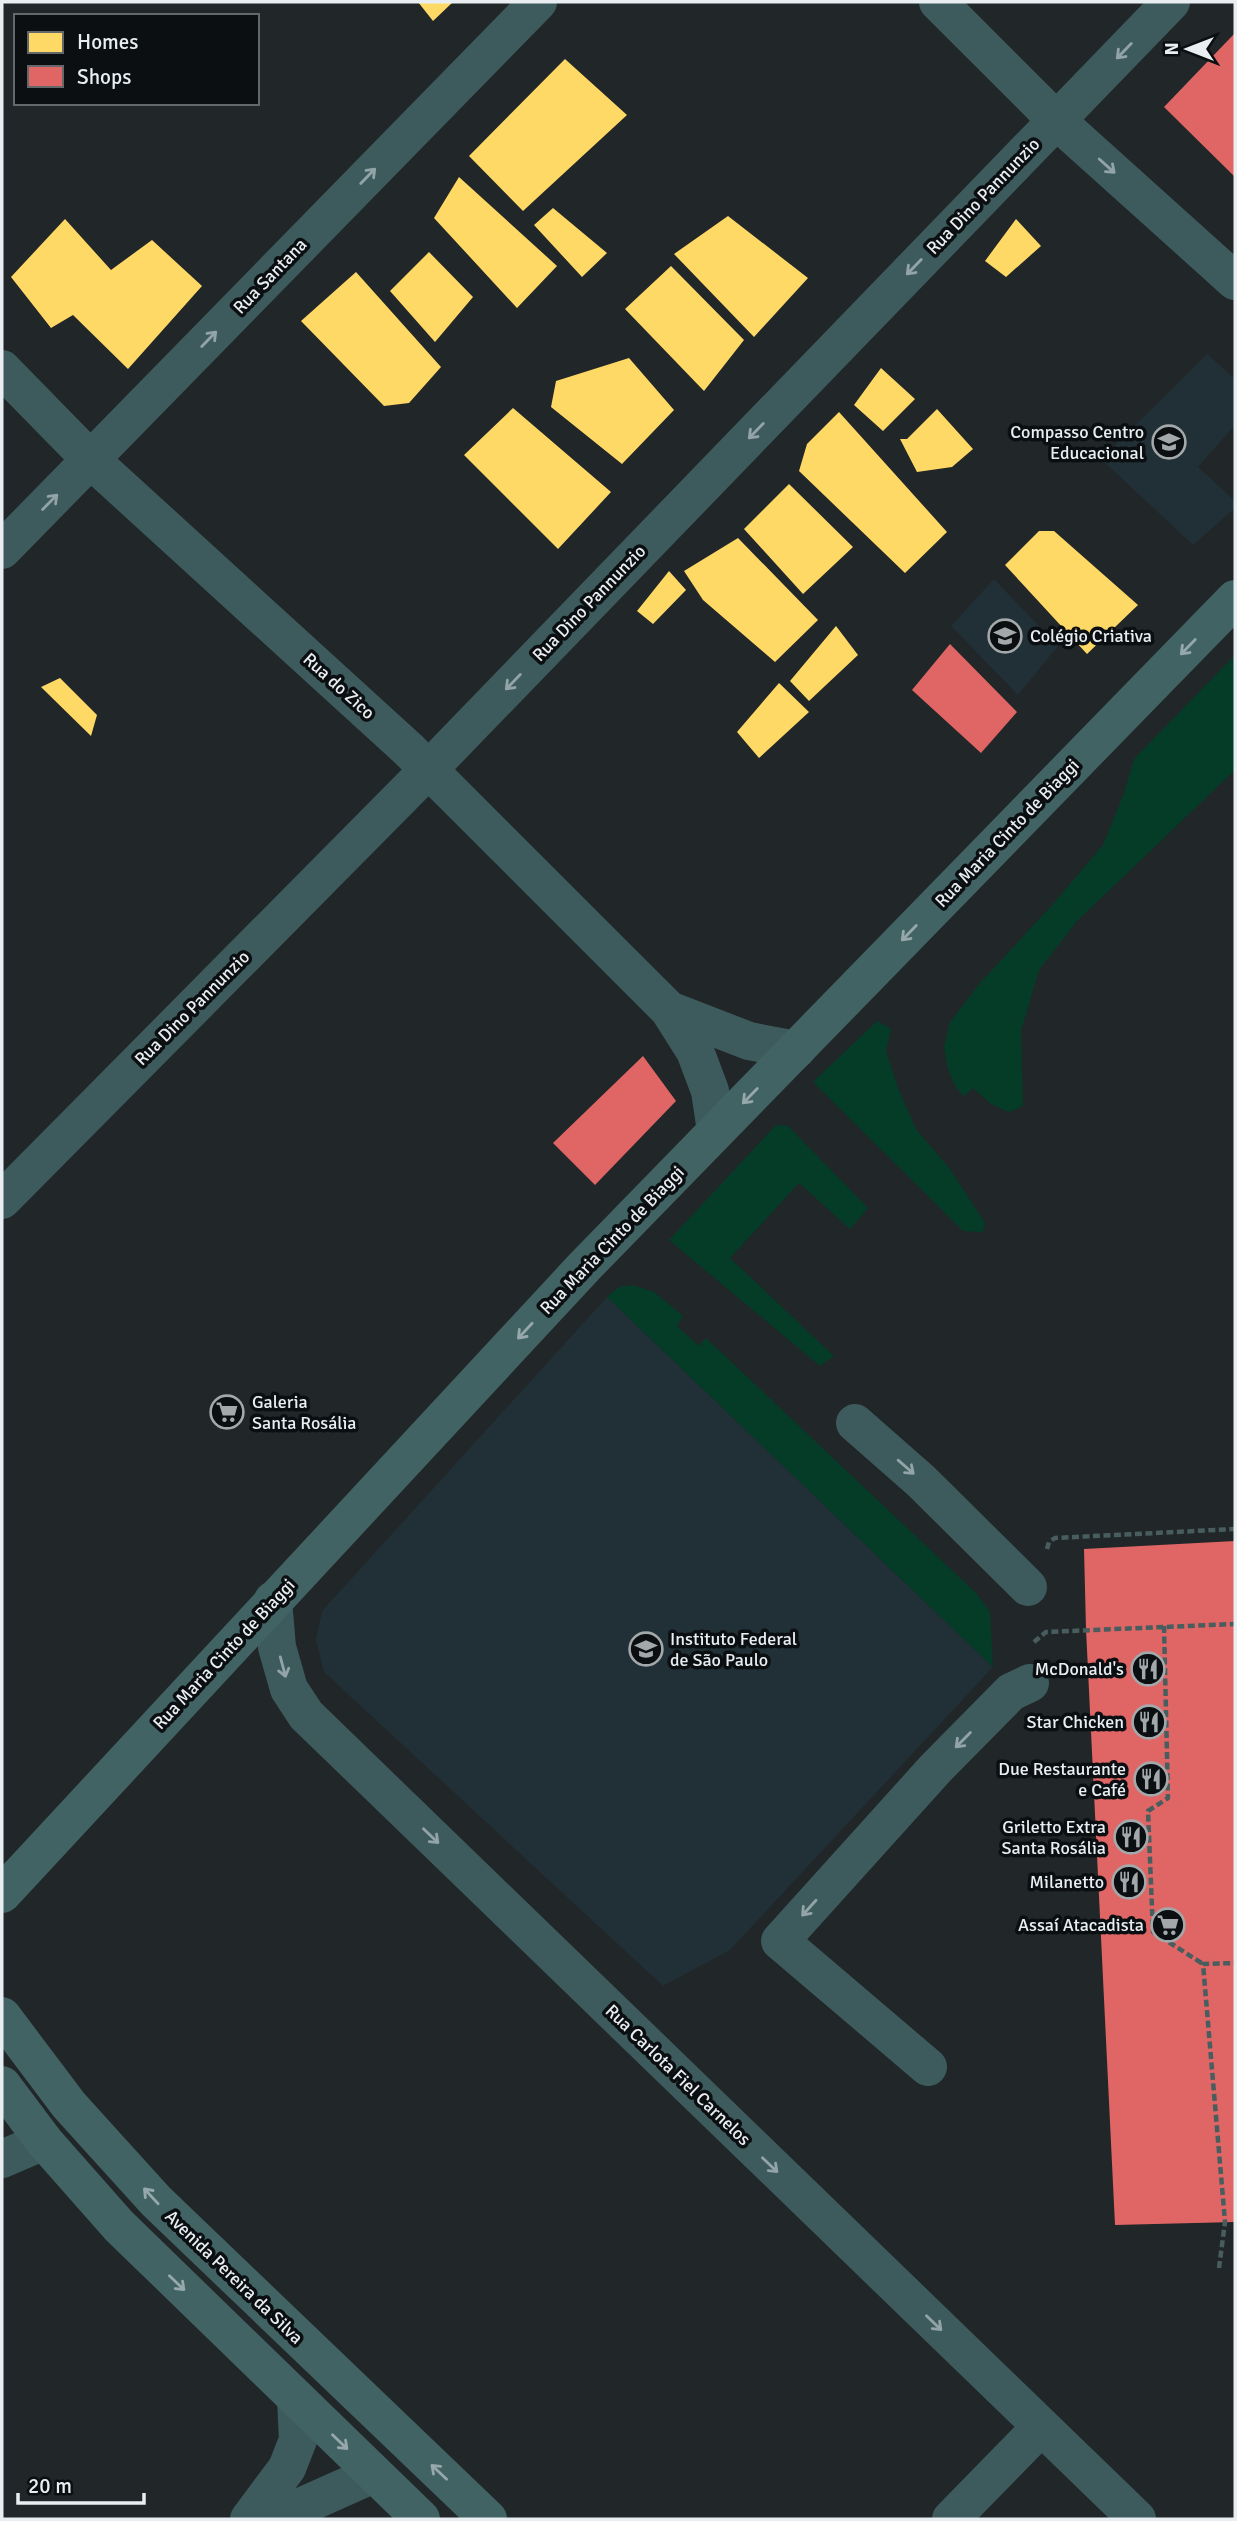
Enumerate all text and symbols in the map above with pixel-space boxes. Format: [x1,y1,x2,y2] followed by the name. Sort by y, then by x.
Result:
[14,14,259,105] legend
[1153,14,1223,84] north arrow
[77,29,139,55] text: Homes
[1115,42,1132,59] one-way arrow
[1160,42,1184,56] text: N
[77,64,131,90] text: Shops
[922,133,1044,259] street label: Rua Dino Pannunzio
[1098,158,1116,174] one-way arrow
[359,168,376,185] one-way arrow
[229,234,311,318] street label: Rua Santana
[906,258,923,275] one-way arrow
[200,331,217,348] one-way arrow
[1010,421,1144,464] place label: Compasso Centro Educacional
[748,422,765,439] one-way arrow
[1150,423,1188,461] school or university icon: Compasso Centro Educacional
[41,493,58,510] one-way arrow
[528,540,650,666] street label: Rua Dino Pannunzio
[986,617,1024,655] school or university icon: Colégio Criativa
[1030,625,1152,647] place label: Colégio Criativa
[1179,639,1196,656] one-way arrow
[299,648,379,724] street label: Rua do Zico
[504,674,521,691] one-way arrow
[930,754,1084,912] street label: Rua Maria Cinto de Biaggi
[901,925,918,942] one-way arrow
[130,946,254,1070] street label: Rua Dino Pannunzio
[742,1087,759,1104] one-way arrow
[535,1161,689,1319] street label: Rua Maria Cinto de Biaggi
[516,1322,533,1339] one-way arrow
[252,1391,356,1434] place label: Galeria Santa Rosália
[208,1393,246,1431] supermarket icon: Galeria Santa Rosália
[897,1459,915,1475] one-way arrow
[148,1574,300,1734] street label: Rua Maria Cinto de Biaggi
[670,1628,797,1671] place label: Instituto Federal de São Paulo
[627,1630,665,1668] school or university icon: Instituto Federal de São Paulo
[1129,1650,1167,1688] restaurant icon: McDonald's
[277,1656,290,1678] one-way arrow
[1035,1658,1124,1680] place label: McDonald's
[1130,1703,1168,1741] restaurant icon: Star Chicken
[1026,1711,1124,1733] place label: Star Chicken
[955,1732,972,1749] one-way arrow
[998,1758,1126,1801] place label: Due Restaurante e Café
[1132,1760,1170,1798] restaurant icon: Due Restaurante e Café
[1002,1816,1106,1859] place label: Griletto Extra Santa Rosália
[1112,1818,1150,1856] restaurant icon: Griletto Extra Santa Rosália
[422,1827,439,1844] one-way arrow
[1110,1863,1148,1901] restaurant icon: Milanetto
[1030,1871,1104,1893] place label: Milanetto
[801,1899,818,1916] one-way arrow
[1149,1906,1187,1944] supermarket icon: Assaí Atacadista
[1018,1914,1144,1936] place label: Assaí Atacadista
[601,2000,755,2150] street label: Rua Carlota Fiel Carnelos
[762,2156,779,2173] one-way arrow
[143,2187,159,2205] one-way arrow
[160,2205,308,2349] street label: Avenida Pereira da Silva
[168,2274,185,2291] one-way arrow
[925,2314,942,2331] one-way arrow
[331,2433,348,2450] one-way arrow
[18,2462,144,2506] scale bar
[431,2464,448,2481] one-way arrow
[28,2473,72,2499] text: 20 m

